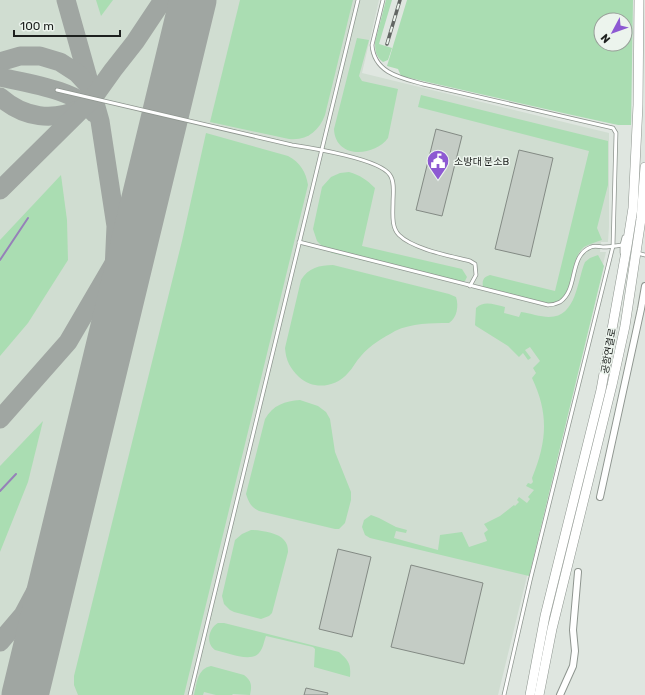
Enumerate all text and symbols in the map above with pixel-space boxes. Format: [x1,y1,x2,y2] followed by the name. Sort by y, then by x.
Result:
[14,12,120,38] scale bar
[593,12,633,52] north arrow
[20,19,54,33] text: 100 m
[598,31,613,45] text: N
[425,148,451,181] public building icon: 소방대 분소B
[454,156,509,168] place label: 소방대 분소B
[599,327,619,375] street label: 공항연결로

